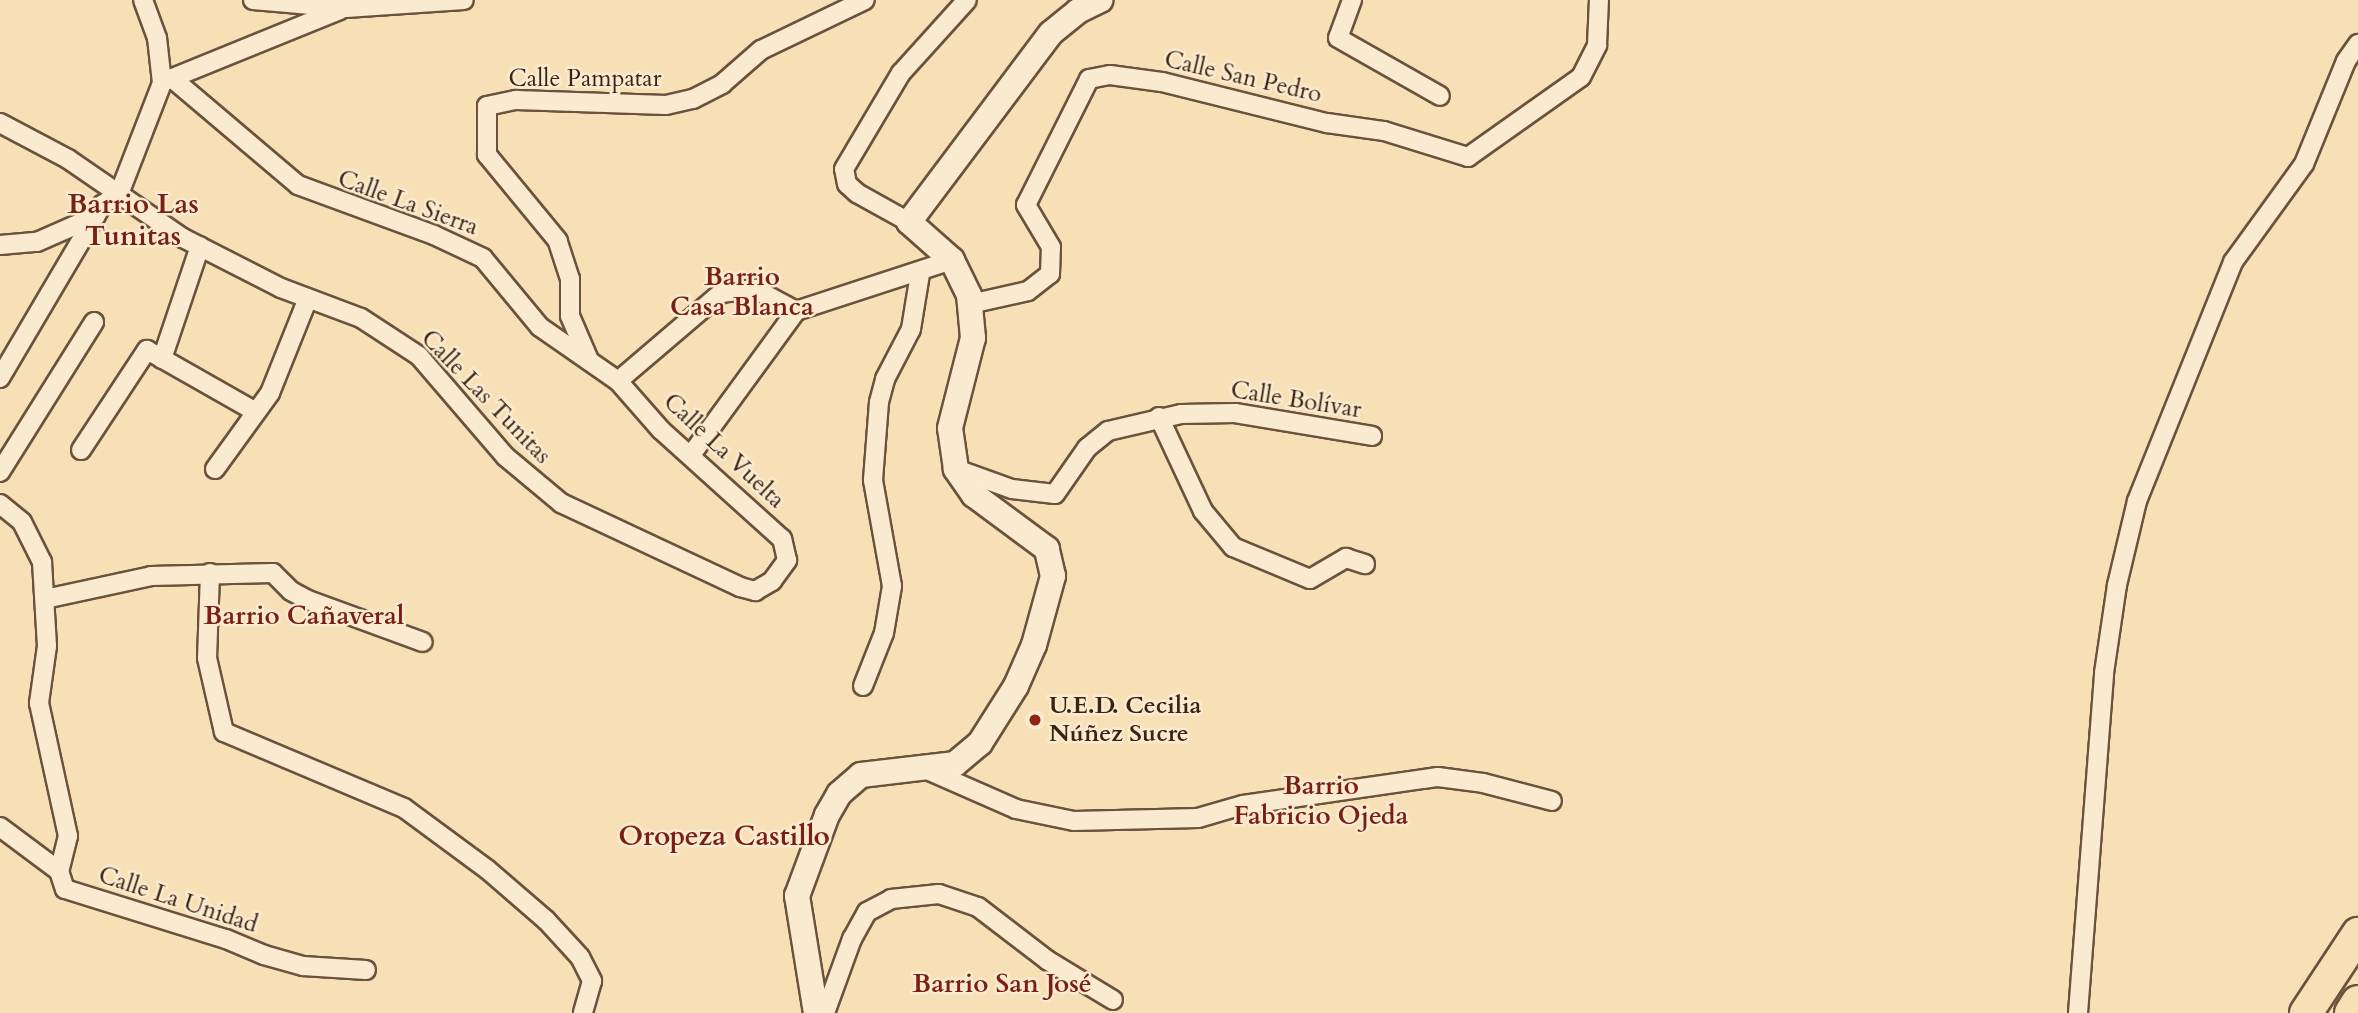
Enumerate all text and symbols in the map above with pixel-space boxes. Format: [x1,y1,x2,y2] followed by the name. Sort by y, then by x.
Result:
[1162,45,1324,109] street label: Calle San Pedro
[509,65,661,93] street label: Calle Pampatar
[334,164,482,242] street label: Calle La Sierra
[67,187,199,253] district label: Barrio Las Tunitas
[670,261,814,322] district label: Barrio Casa Blanca
[415,324,557,470] street label: Calle Las Tunitas
[1229,375,1363,425] street label: Calle Bolívar
[657,387,791,515] street label: Calle La Vuelta
[204,600,404,632] district label: Barrio Cañaveral
[1049,692,1202,748] place label: U.E.D. Cecilia Núñez Sucre
[1027,712,1043,728] marker: U.E.D. Cecilia Núñez Sucre
[1233,770,1409,832] district label: Barrio Fabricio Ojeda
[618,819,830,853] district label: Oropeza Castillo
[95,861,261,939] street label: Calle La Unidad
[912,968,1092,1000] district label: Barrio San José

